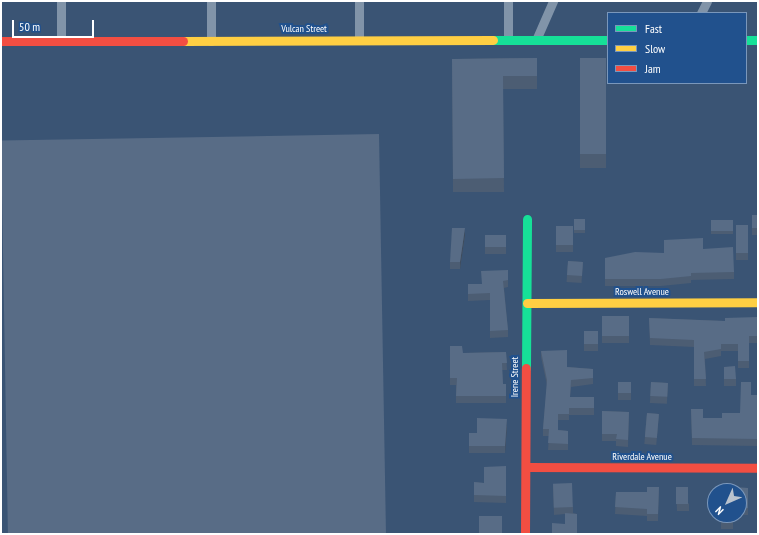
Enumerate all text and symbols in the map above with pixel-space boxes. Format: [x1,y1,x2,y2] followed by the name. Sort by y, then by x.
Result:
[14,12,96,38] scale bar
[607,12,747,84] legend
[19,19,40,34] text: 50 m
[645,21,662,36] text: Fast
[281,23,327,35] street label: Vulcan Street
[645,41,665,56] text: Slow
[645,61,661,76] text: Jam
[615,286,669,298] street label: Roswell Avenue
[509,357,521,397] street label: Irene Street
[612,451,672,463] street label: Riverdale Avenue
[707,483,747,523] north arrow
[712,504,726,518] text: N

